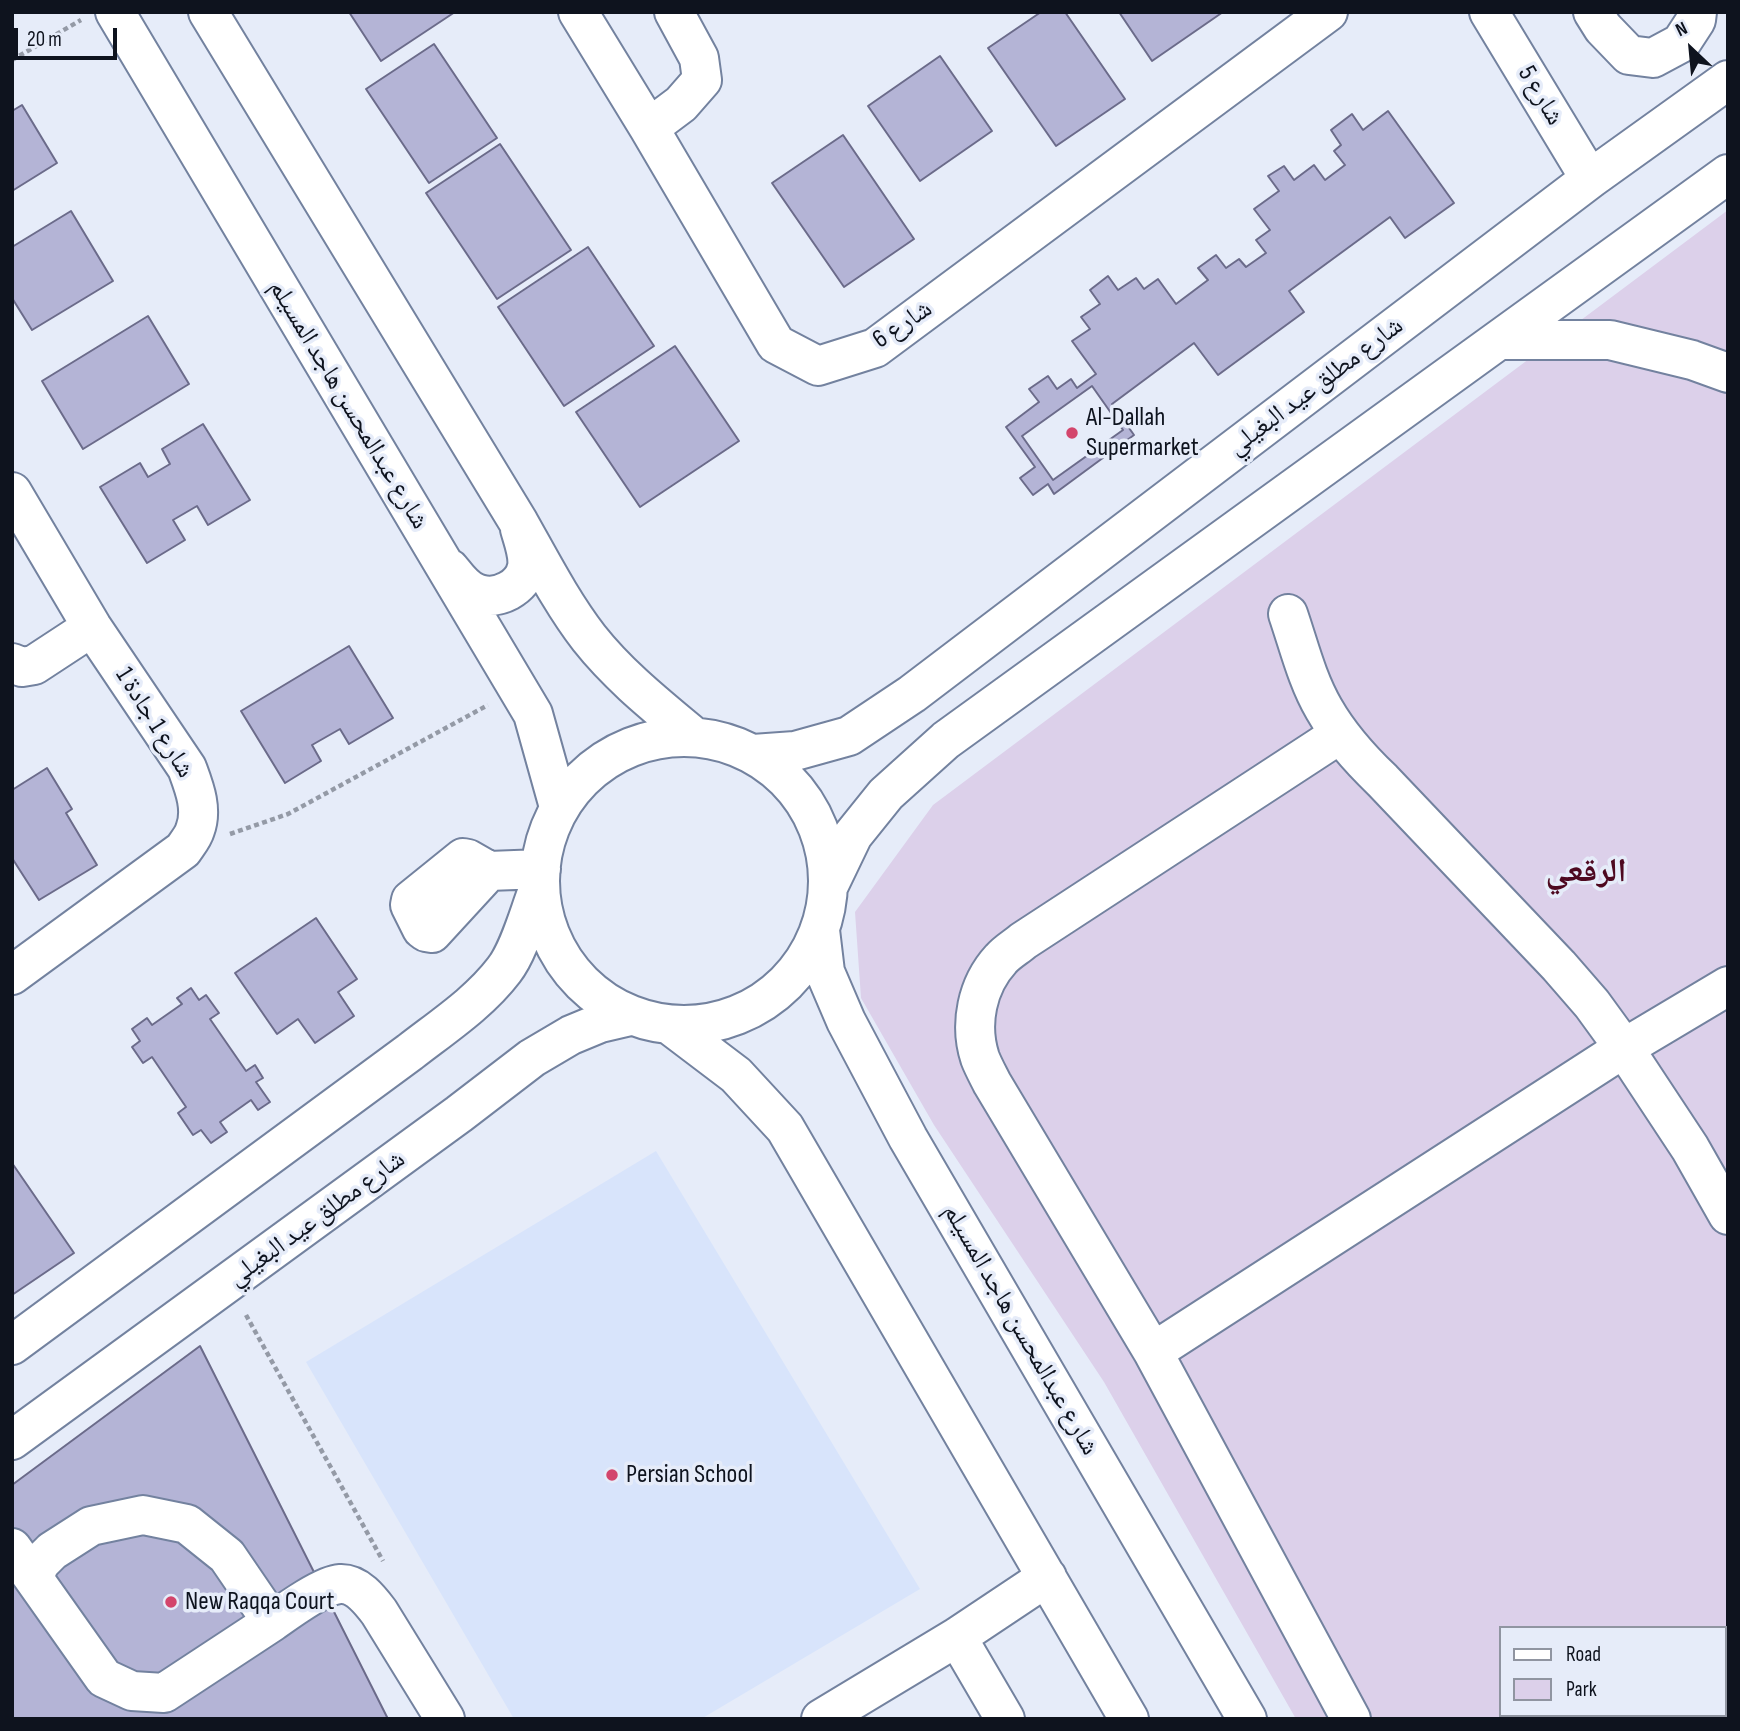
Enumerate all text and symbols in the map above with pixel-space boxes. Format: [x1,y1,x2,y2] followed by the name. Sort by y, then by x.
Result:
[18,14,121,58] scale bar
[1656,14,1726,84] north arrow
[1672,17,1691,42] text: N
[27,27,62,52] text: 20 m
[1510,61,1570,131] street label: شارع 5
[261,275,435,535] street label: شارع عبدالمحسن هاجد المسيلم
[867,294,939,356] street label: شارع 6
[1222,311,1410,463] street label: شارع مطلق عيد البغيلي
[1086,402,1199,464] place label: Al-Dallah Supermarket
[1064,425,1080,441] marker: Al-Dallah Supermarket
[108,662,200,784] street label: شارع 1 جادة 1
[1545,853,1627,893] district label: الرقعي
[222,1144,412,1294] street label: شارع مطلق عيد البغيلي
[935,1199,1105,1461] street label: شارع عبدالمحسن هاجد المسيلم
[626,1459,753,1491] place label: Persian School
[604,1467,620,1483] marker: Persian School
[185,1586,335,1618] place label: New Raqqa Court
[163,1594,179,1610] marker: New Raqqa Court
[1498,1626,1726,1717] legend
[1566,1642,1601,1667] text: Road
[1566,1677,1597,1702] text: Park

